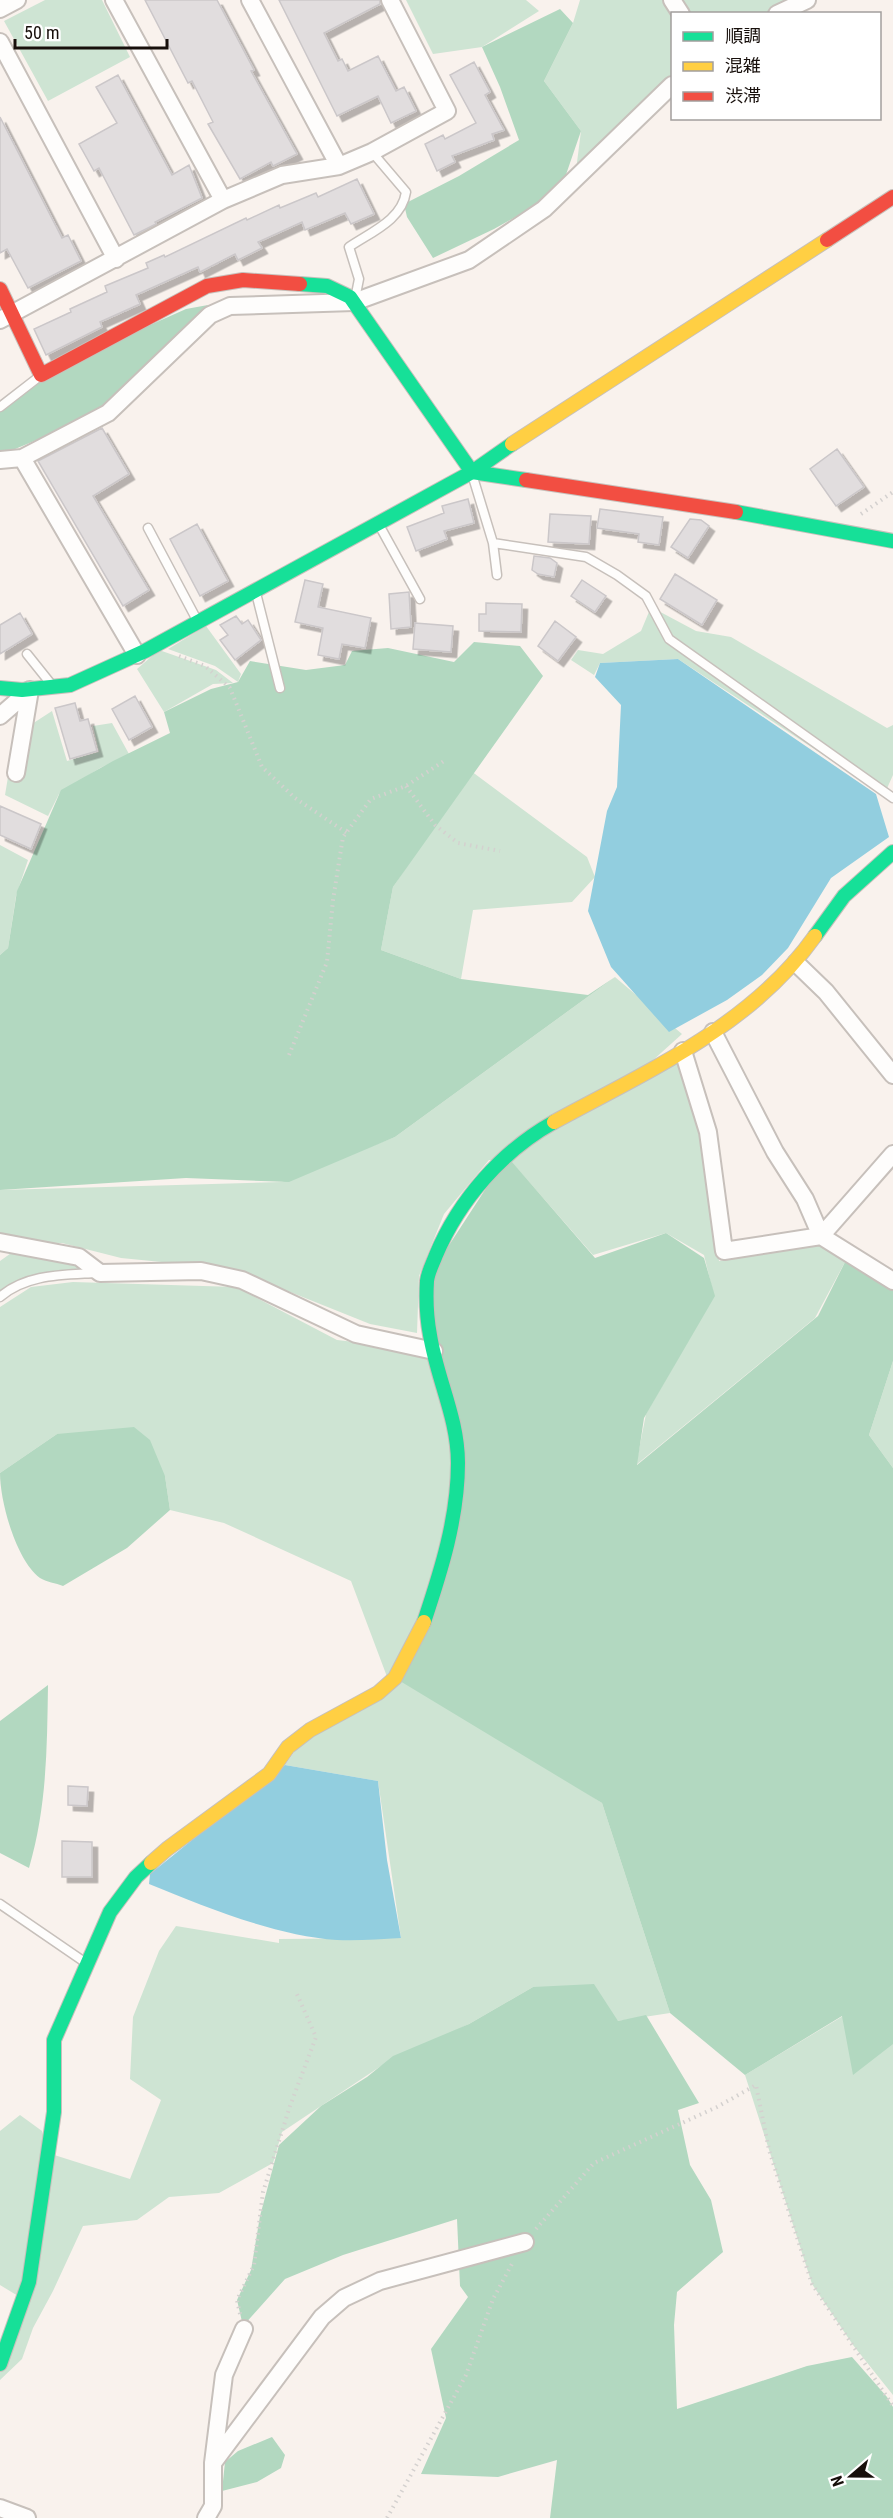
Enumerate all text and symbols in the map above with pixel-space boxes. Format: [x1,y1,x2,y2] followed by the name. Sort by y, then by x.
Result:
[15,12,166,50] scale bar
[671,12,881,120] legend
[24,22,59,43] text: 50 m
[725,25,761,46] text: 順調
[725,55,761,76] text: 混雑
[725,85,761,106] text: 渋滞
[821,2446,881,2506] north arrow
[827,2473,848,2489] text: N

